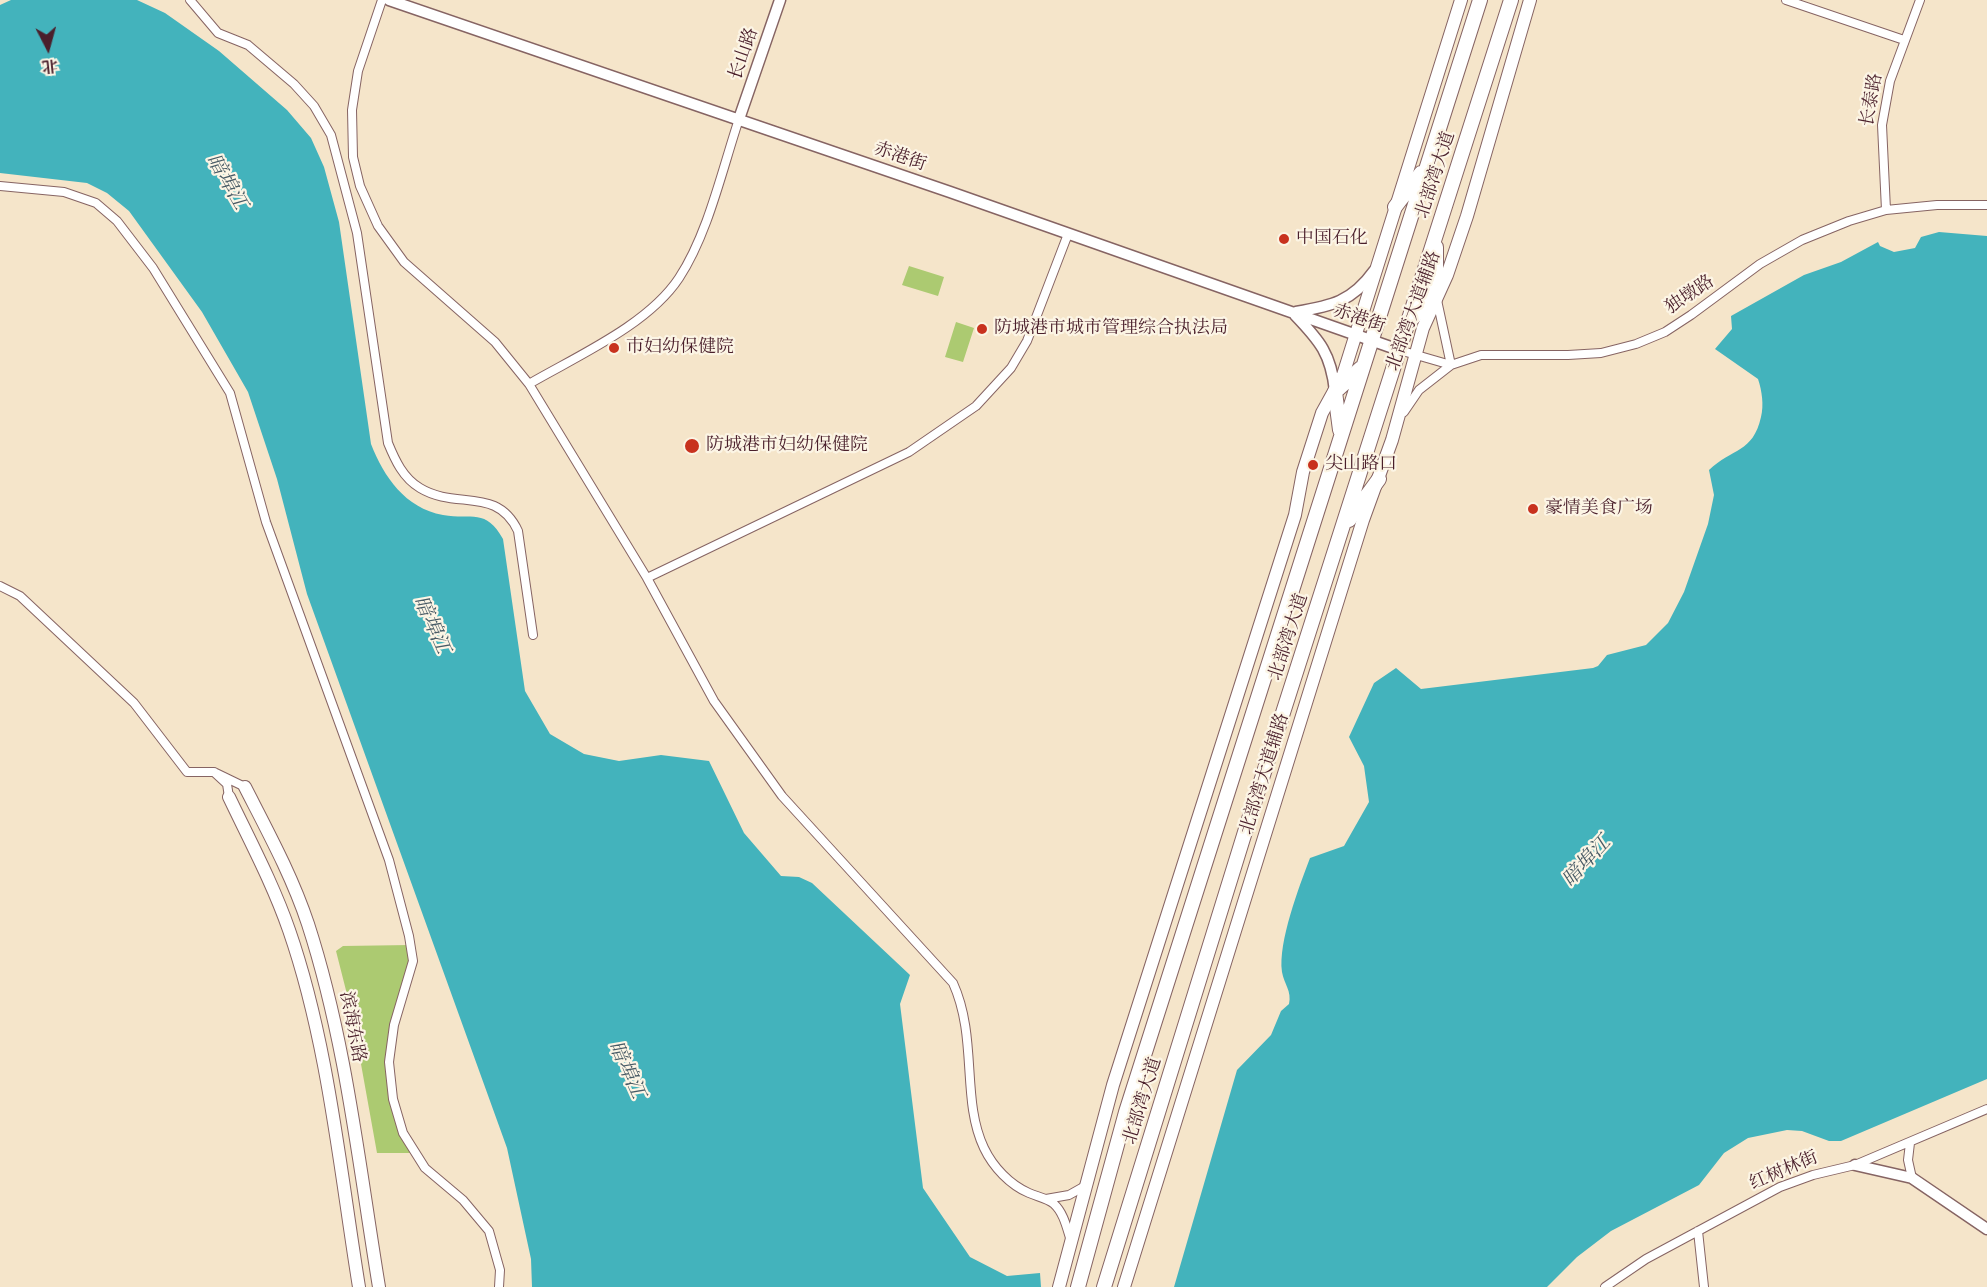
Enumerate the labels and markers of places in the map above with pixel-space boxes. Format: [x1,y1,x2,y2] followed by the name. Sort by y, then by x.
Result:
[1296,228,1368,250] place label: 中国石化
[1277,232,1291,246] marker: 中国石化
[994,318,1228,340] place label: 防城港市城市管理综合执法局
[975,322,989,336] marker: 防城港市城市管理综合执法局
[626,337,734,359] place label: 巿妇幼保健院
[607,341,621,355] marker: 巿妇幼保健院
[706,435,868,457] place label: 防城港市妇幼保健院
[683,437,701,455] marker: 防城港市妇幼保健院
[1325,454,1397,476] place label: 尖山路口
[1306,458,1320,472] marker: 尖山路口
[1545,498,1653,520] place label: 豪情美食广场
[1526,502,1540,516] marker: 豪情美食广场

